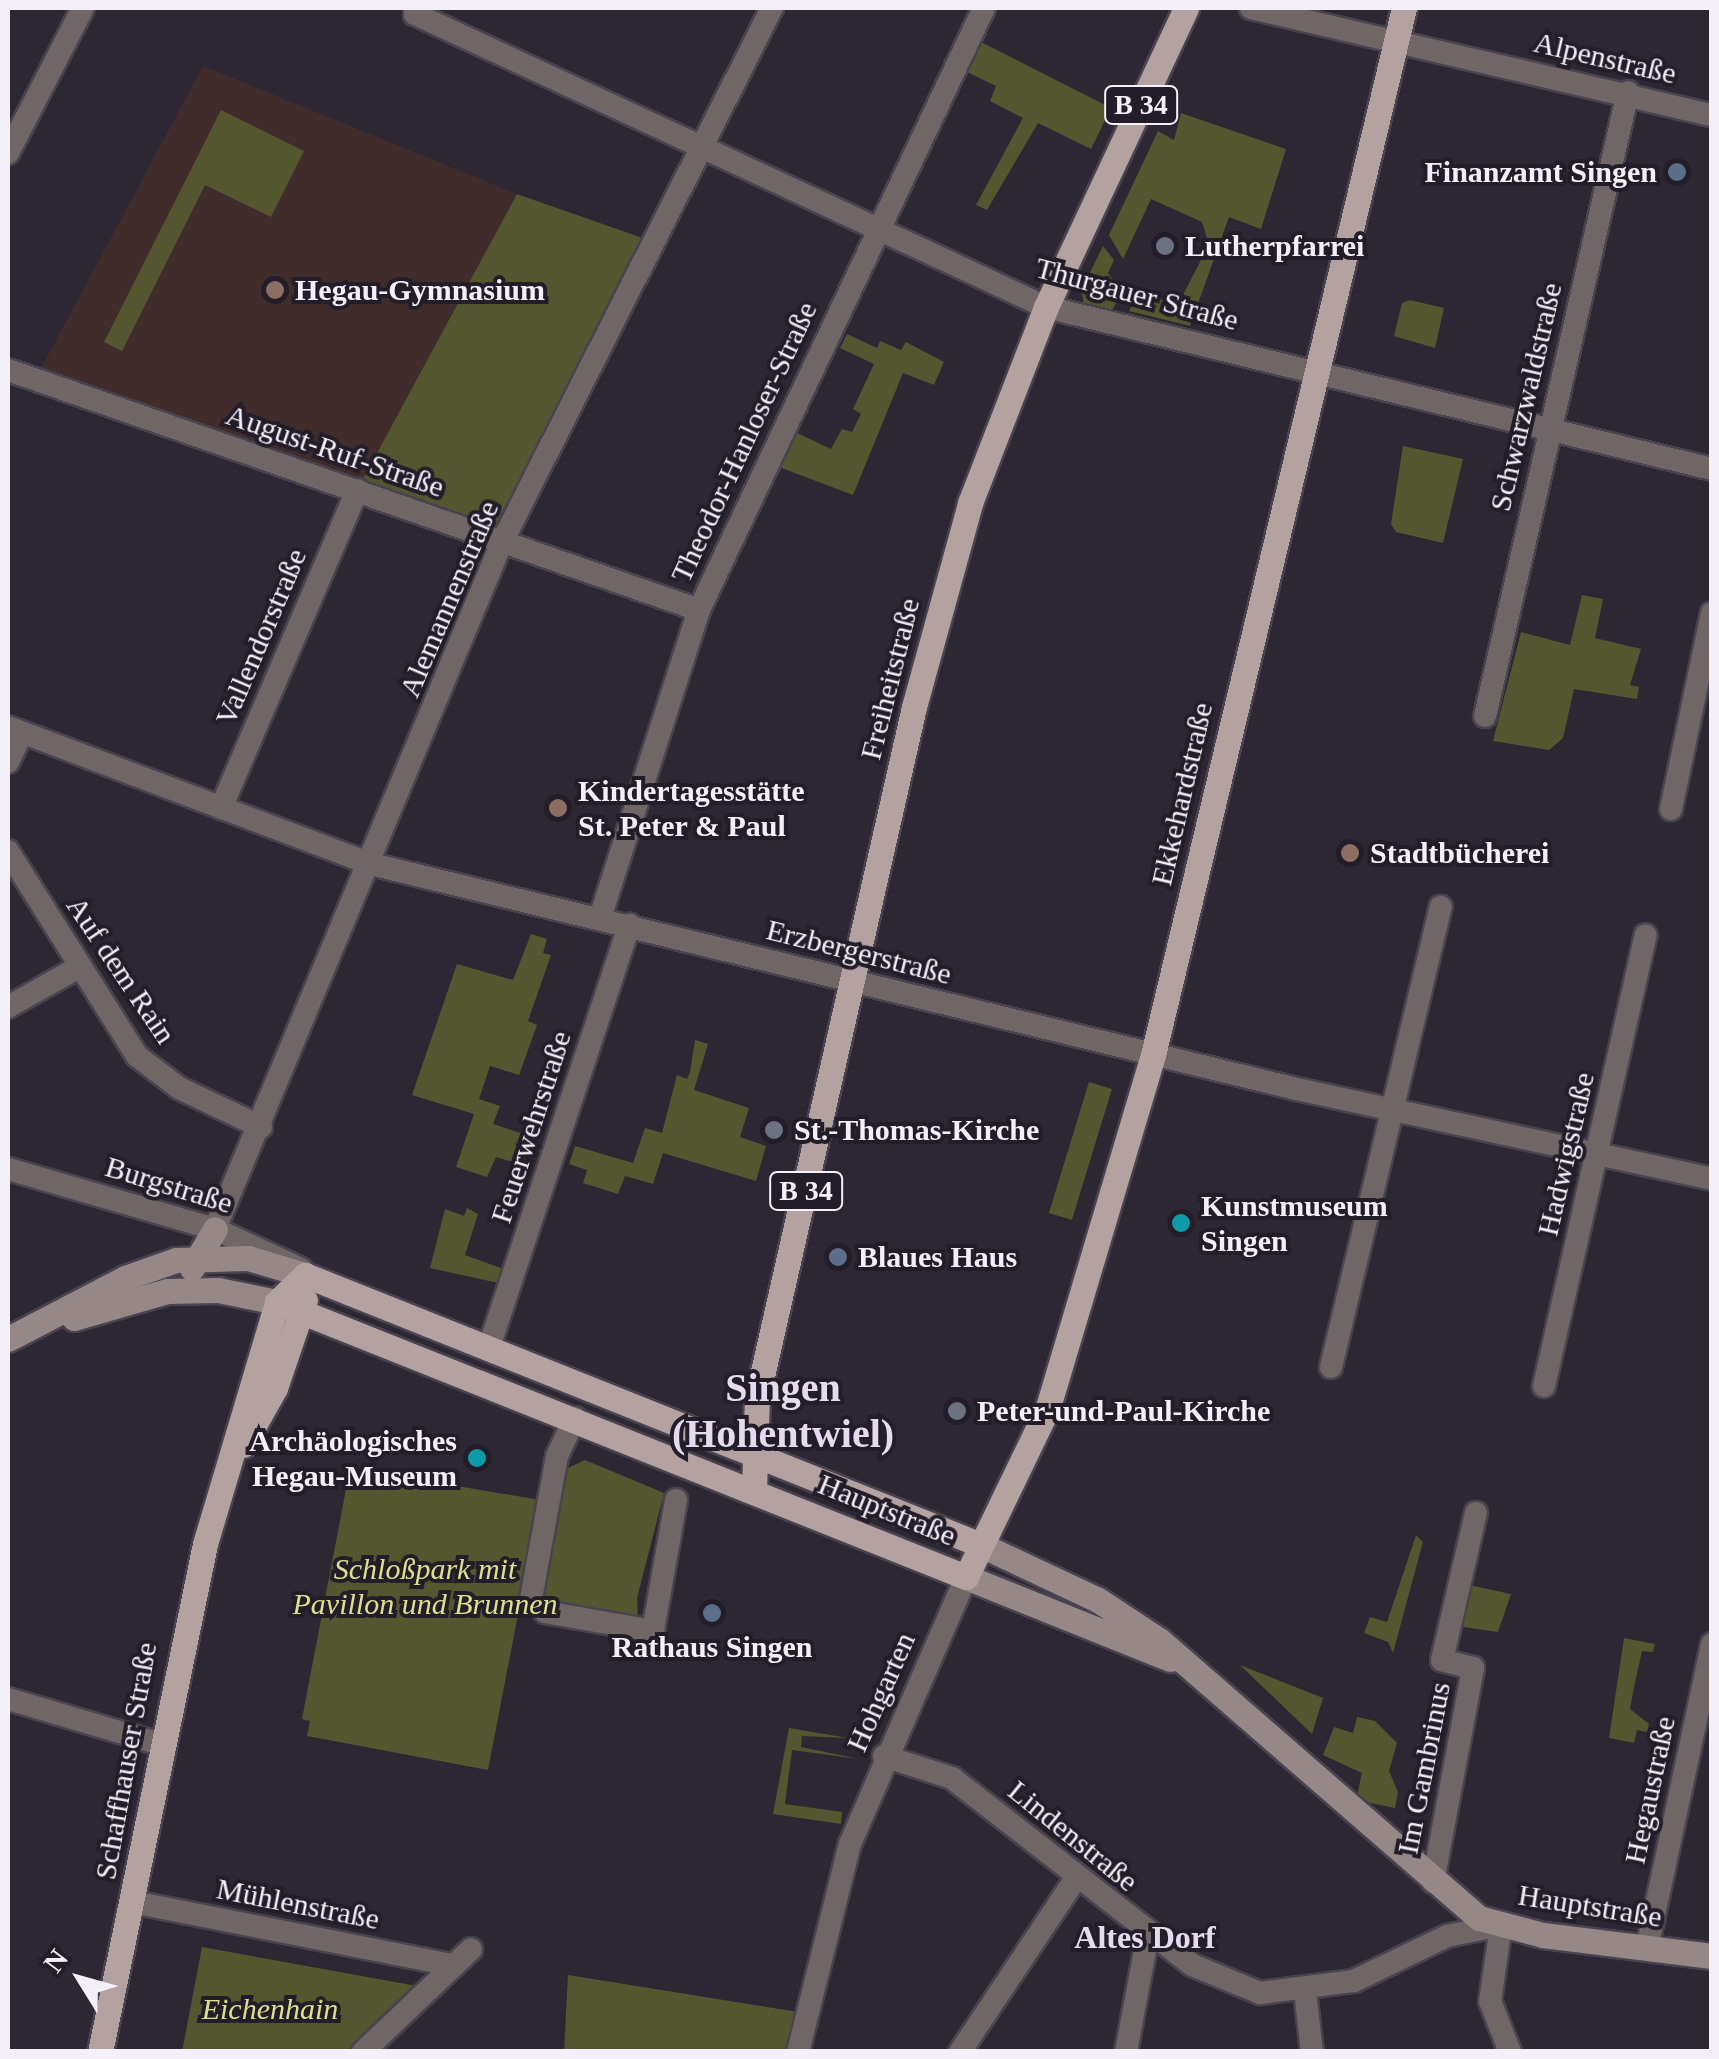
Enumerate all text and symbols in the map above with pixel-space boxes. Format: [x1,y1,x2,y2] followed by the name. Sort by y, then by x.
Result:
[1530,24,1680,92] street label: Alpenstraße
[1104,82,1178,128] road number: B 34
[1424,154,1657,190] place label: Finanzamt Singen
[1666,161,1688,183] marker: Finanzamt Singen
[1185,228,1364,264] place label: Lutherpfarrei
[1154,235,1176,257] marker: Lutherpfarrei
[1032,250,1242,338] street label: Thurgauer Straße
[295,272,545,308] place label: Hegau-Gymnasium
[264,279,286,301] marker: Hegau-Gymnasium
[1482,279,1570,515] street label: Schwarzwaldstraße
[663,296,825,588] street label: Theodor-Hanloser-Straße
[221,397,449,505] street label: August-Ruf-Straße
[391,495,507,703] street label: Alemannenstraße
[208,543,314,731] street label: Vallendorstraße
[853,595,927,763] street label: Freiheitstraße
[1143,699,1221,889] street label: Ekkehardstraße
[578,773,805,844] place label: Kindertagesstätte St. Peter & Paul
[547,797,569,819] marker: Kindertagesstätte St. Peter & Paul
[1370,835,1549,871] place label: Stadtbücherei
[1339,842,1361,864] marker: Stadtbücherei
[59,889,183,1051] street label: Auf dem Rain
[763,912,955,992] street label: Erzbergerstraße
[483,1026,579,1228] street label: Feuerwehrstraße
[1530,1069,1602,1239] street label: Hadwigstraße
[794,1112,1039,1148] place label: St.-Thomas-Kirche
[763,1119,785,1141] marker: St.-Thomas-Kirche
[101,1149,237,1221] street label: Burgstraße
[768,1168,844,1214] road number: B 34
[1201,1188,1388,1258] place label: Kunstmuseum Singen
[1170,1212,1192,1234] marker: Kunstmuseum Singen
[858,1239,1017,1275] place label: Blaues Haus
[827,1246,849,1268] marker: Blaues Haus
[672,1364,894,1458] district label: Singen (Hohentwiel)
[977,1393,1270,1429] place label: Peter-und-Paul-Kirche
[946,1400,968,1422] marker: Peter-und-Paul-Kirche
[249,1423,457,1494] place label: Archäologisches Hegau-Museum
[466,1447,488,1469] marker: Archäologisches Hegau-Museum
[813,1466,961,1554] street label: Hauptstraße
[293,1551,557,1622] park label: Schloßpark mit Pavillon und Brunnen
[701,1602,723,1624] marker: Rathaus Singen
[839,1627,923,1757] street label: Hohgarten
[612,1629,812,1665] place label: Rathaus Singen
[87,1640,165,1882] street label: Schaffhauser Straße
[1390,1679,1458,1857] street label: Im Gambrinus
[1617,1713,1683,1867] street label: Hegaustraße
[1001,1773,1145,1899] street label: Lindenstraße
[214,1871,382,1937] street label: Mühlenstraße
[1516,1877,1664,1935] street label: Hauptstraße
[1074,1918,1216,1956] district label: Altes Dorf
[30,1929,130,2029] north arrow
[37,1943,74,1978] text: N
[202,1991,338,2027] park label: Eichenhain

